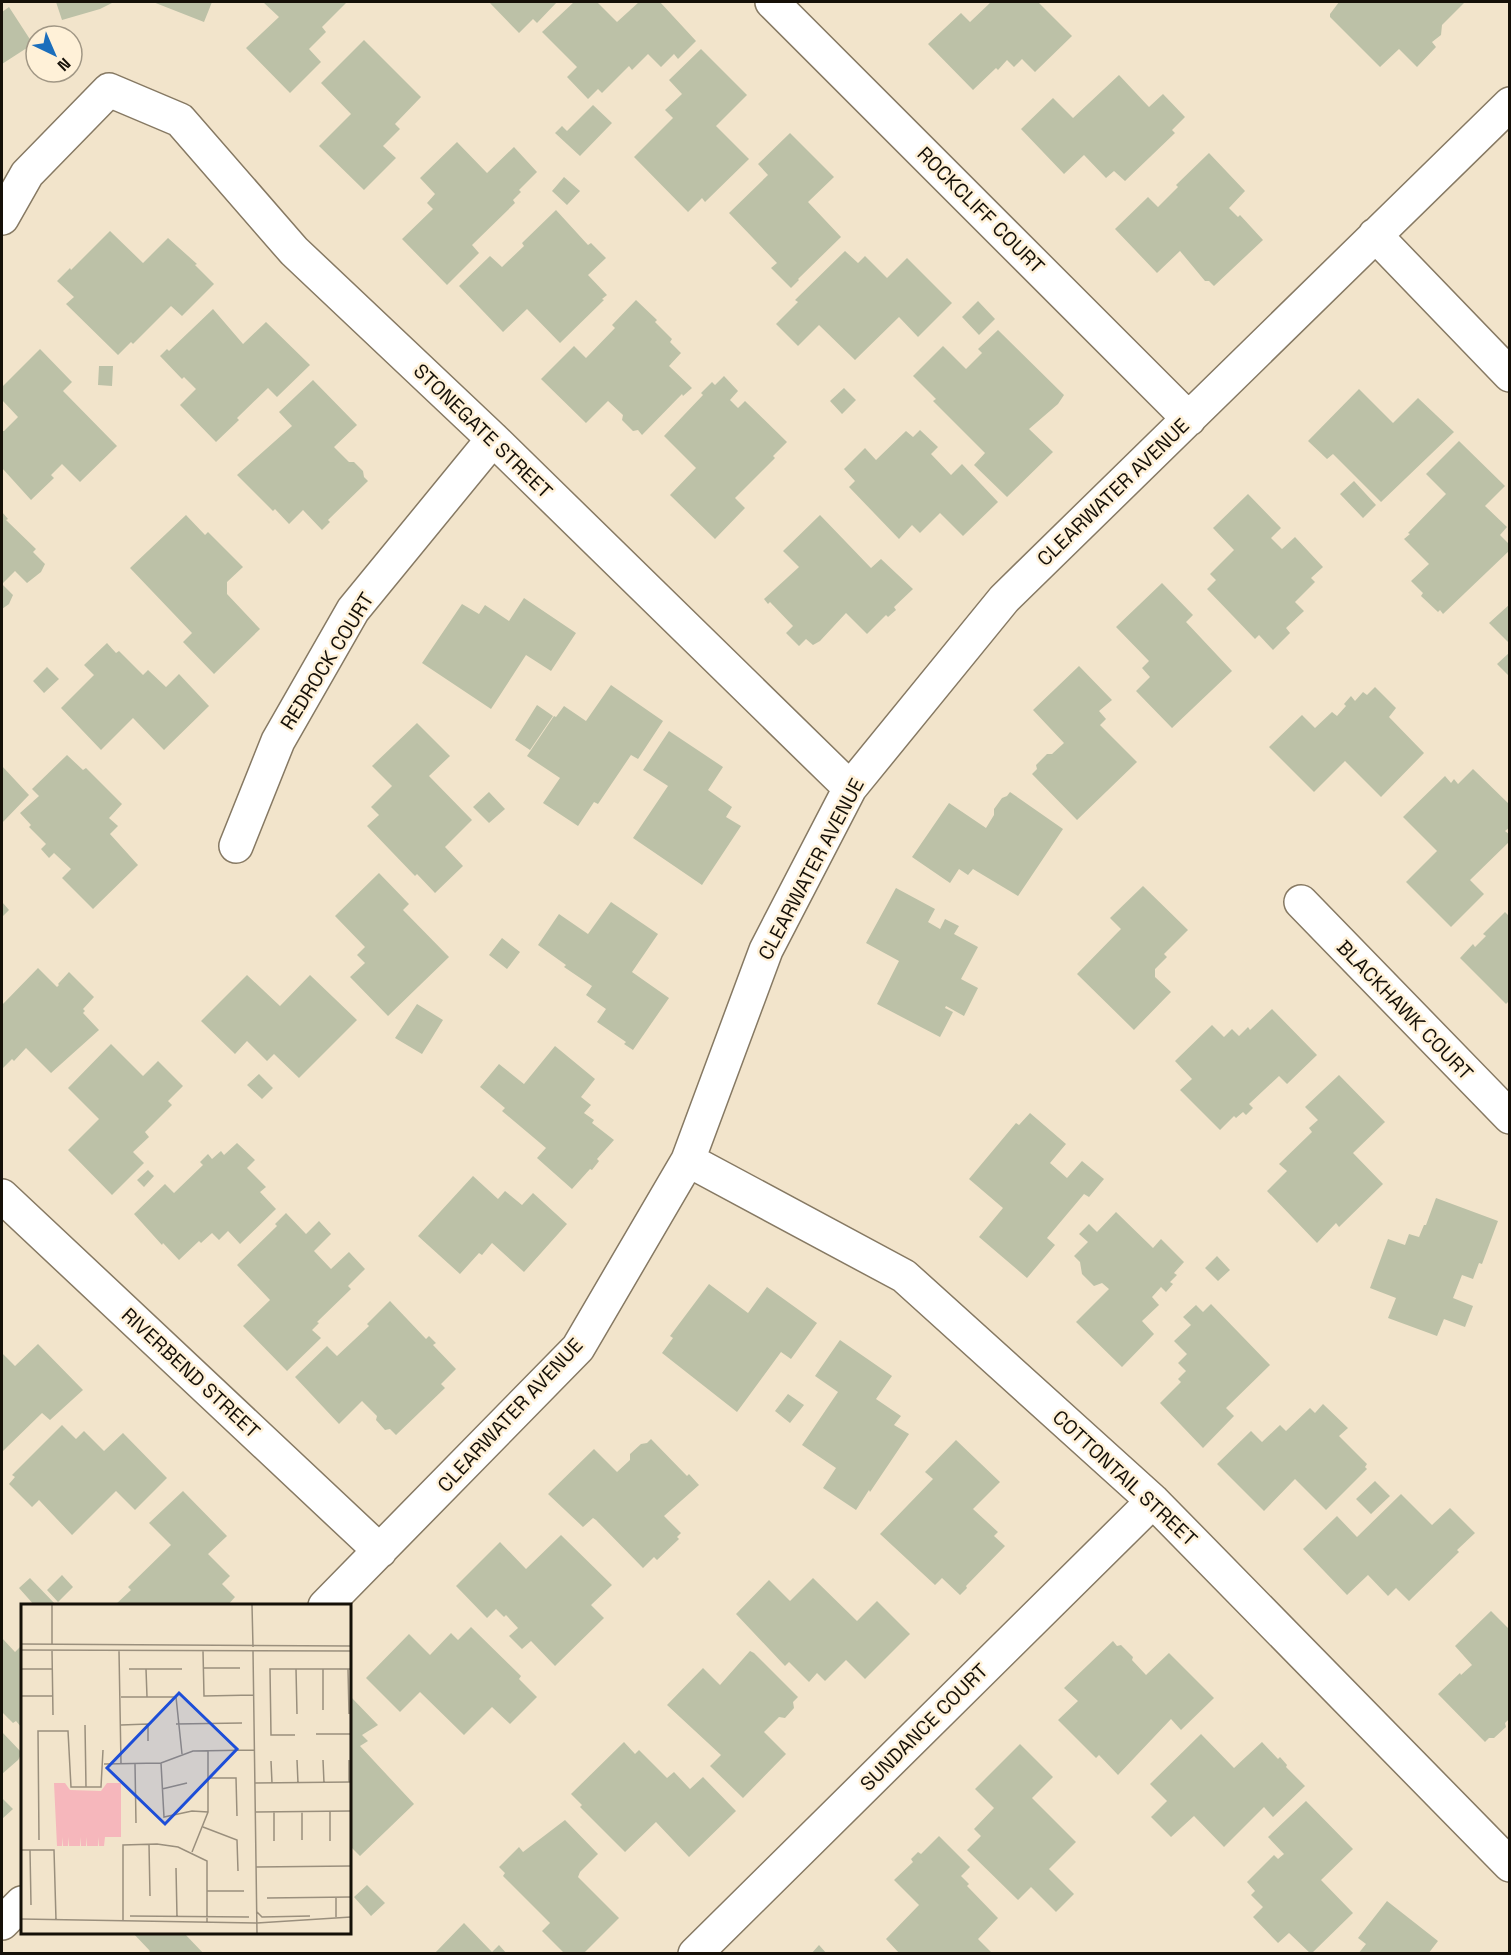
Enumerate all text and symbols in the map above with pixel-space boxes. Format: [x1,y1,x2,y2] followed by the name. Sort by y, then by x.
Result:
[24,24,84,84] north arrow
[53,53,75,76] text: N
[912,141,1050,279] street label: ROCKCLIFF COURT
[408,358,558,504] street label: STONEGATE STREET
[1031,413,1195,571] street label: CLEARWATER AVENUE
[274,587,380,734] street label: REDROCK COURT
[752,774,870,964] street label: CLEARWATER AVENUE
[1331,934,1479,1086] street label: BLACKHAWK COURT
[116,1302,266,1444] street label: RIVERBEND STREET
[432,1332,588,1498] street label: CLEARWATER AVENUE
[1047,1404,1203,1552] street label: COTTONTAIL STREET
[21,1604,351,1934] inset map
[854,1657,994,1797] street label: SUNDANCE COURT

